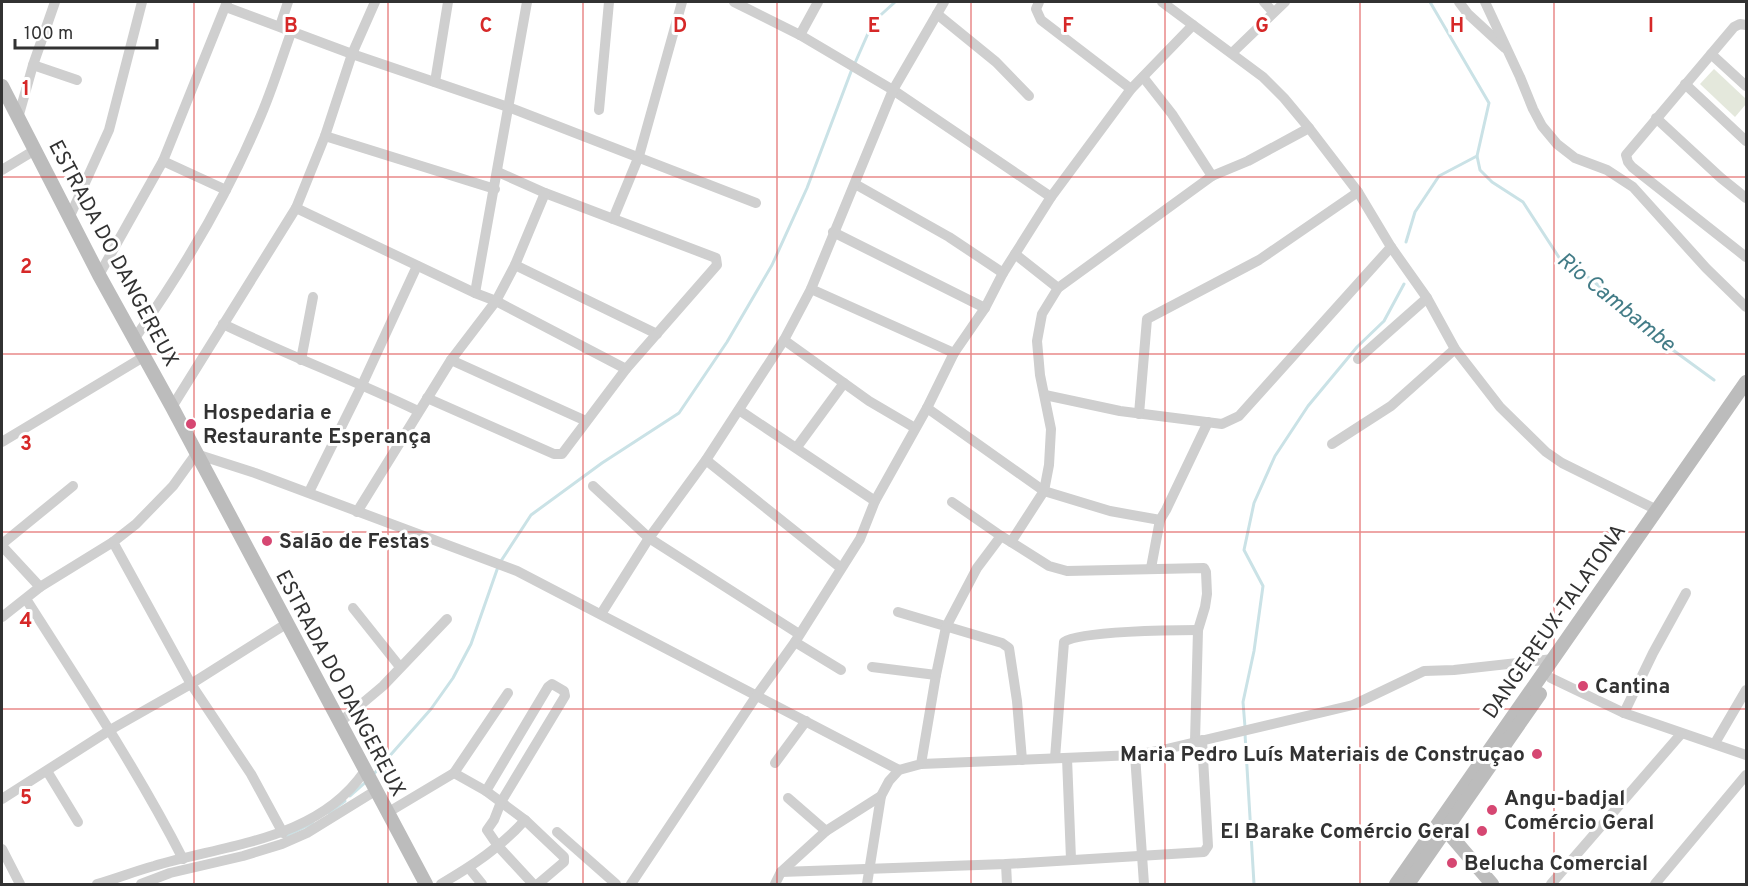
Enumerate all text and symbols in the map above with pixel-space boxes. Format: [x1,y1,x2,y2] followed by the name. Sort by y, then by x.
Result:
[15,12,158,50] scale bar
[284,14,298,40] text: B
[480,14,492,40] text: C
[673,14,687,40] text: D
[868,14,880,40] text: E
[1062,14,1074,40] text: F
[1255,14,1269,40] text: G
[1450,14,1464,40] text: H
[1648,14,1654,40] text: I
[24,23,73,46] text: 100 m
[22,77,30,103] text: 1
[41,136,184,372] street label: ESTRADA DO DANGEREUX
[1551,247,1680,359] water label: Rio Cambambe
[20,255,32,281] text: 2
[203,400,431,451] place label: Hospedaria e Restaurante Esperança
[184,417,198,431] marker: Hospedaria e Restaurante Esperança
[20,432,32,458] text: 3
[1478,519,1633,725] street label: DANGEREUX-TALATONA
[279,529,430,556] place label: Salão de Festas
[260,534,274,548] marker: Salão de Festas
[268,566,411,802] street label: ESTRADA DO DANGEREUX
[20,609,32,635] text: 4
[1595,674,1670,701] place label: Cantina
[1576,679,1590,693] marker: Cantina
[1120,742,1525,769] place label: Maria Pedro Luís Materiais de Construçao
[1530,747,1544,761] marker: Maria Pedro Luís Materiais de Construçao
[20,786,32,812] text: 5
[1504,786,1654,837] place label: Angu-badjal Comércio Geral
[1485,803,1499,817] marker: Angu-badjal Comércio Geral
[1220,819,1470,846] place label: El Barake Comércio Geral
[1475,824,1489,838] marker: El Barake Comércio Geral
[1464,851,1648,878] place label: Belucha Comercial
[1445,856,1459,870] marker: Belucha Comercial

